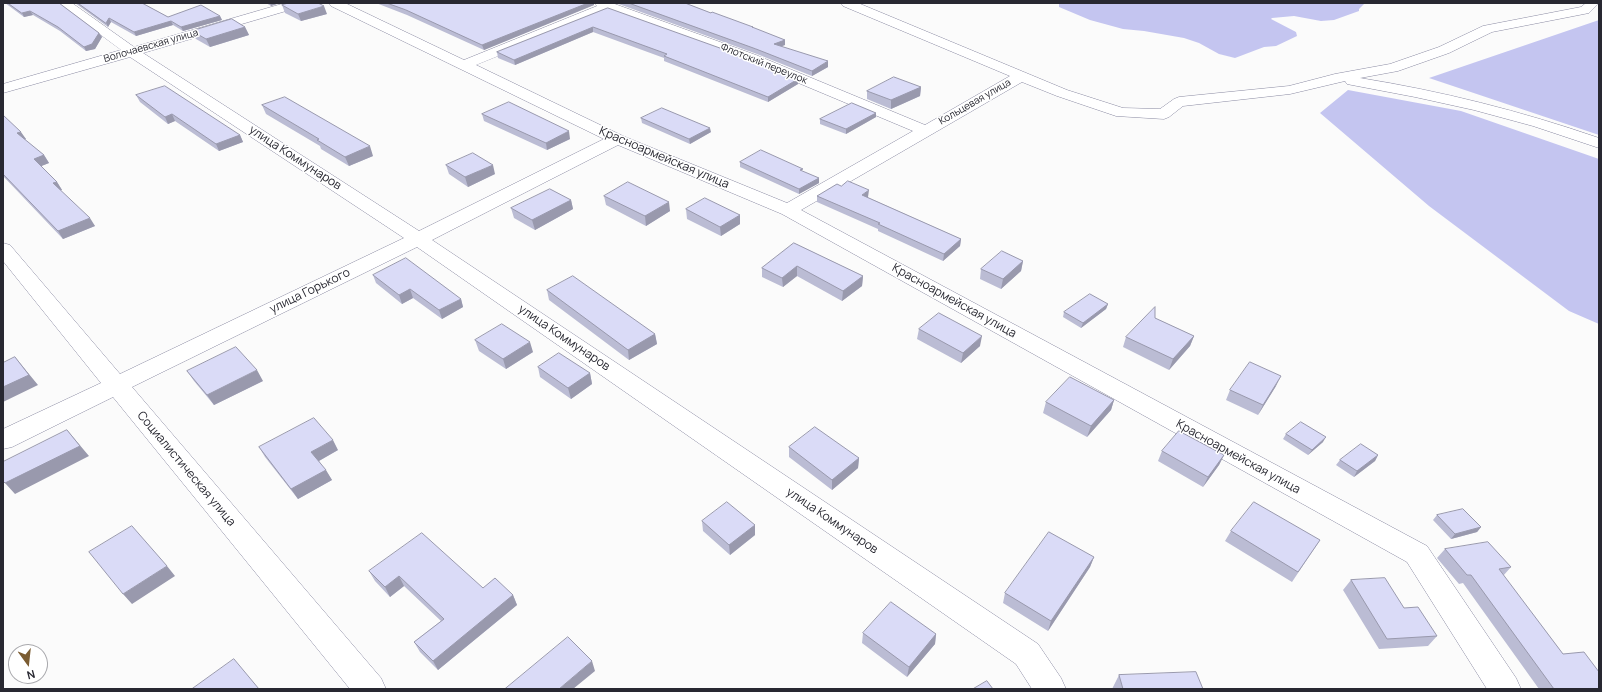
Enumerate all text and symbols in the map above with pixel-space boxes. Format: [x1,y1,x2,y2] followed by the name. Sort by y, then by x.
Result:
[102,27,200,65] street label: Волочаевская улица
[719,41,809,87] street label: Флотский переулок
[937,77,1013,127] street label: Кольцевая улица
[246,123,344,193] street label: улица Коммунаров
[597,124,731,192] street label: Красноармейская улица
[889,261,1019,341] street label: Красноармейская улица
[267,265,353,317] street label: улица Горького
[515,302,613,374] street label: улица Коммунаров
[134,409,238,529] street label: Социалистическая улица
[1173,417,1303,497] street label: Красноармейская улица
[783,485,881,557] street label: улица Коммунаров
[8,644,48,684] north arrow
[25,667,37,683] text: N

